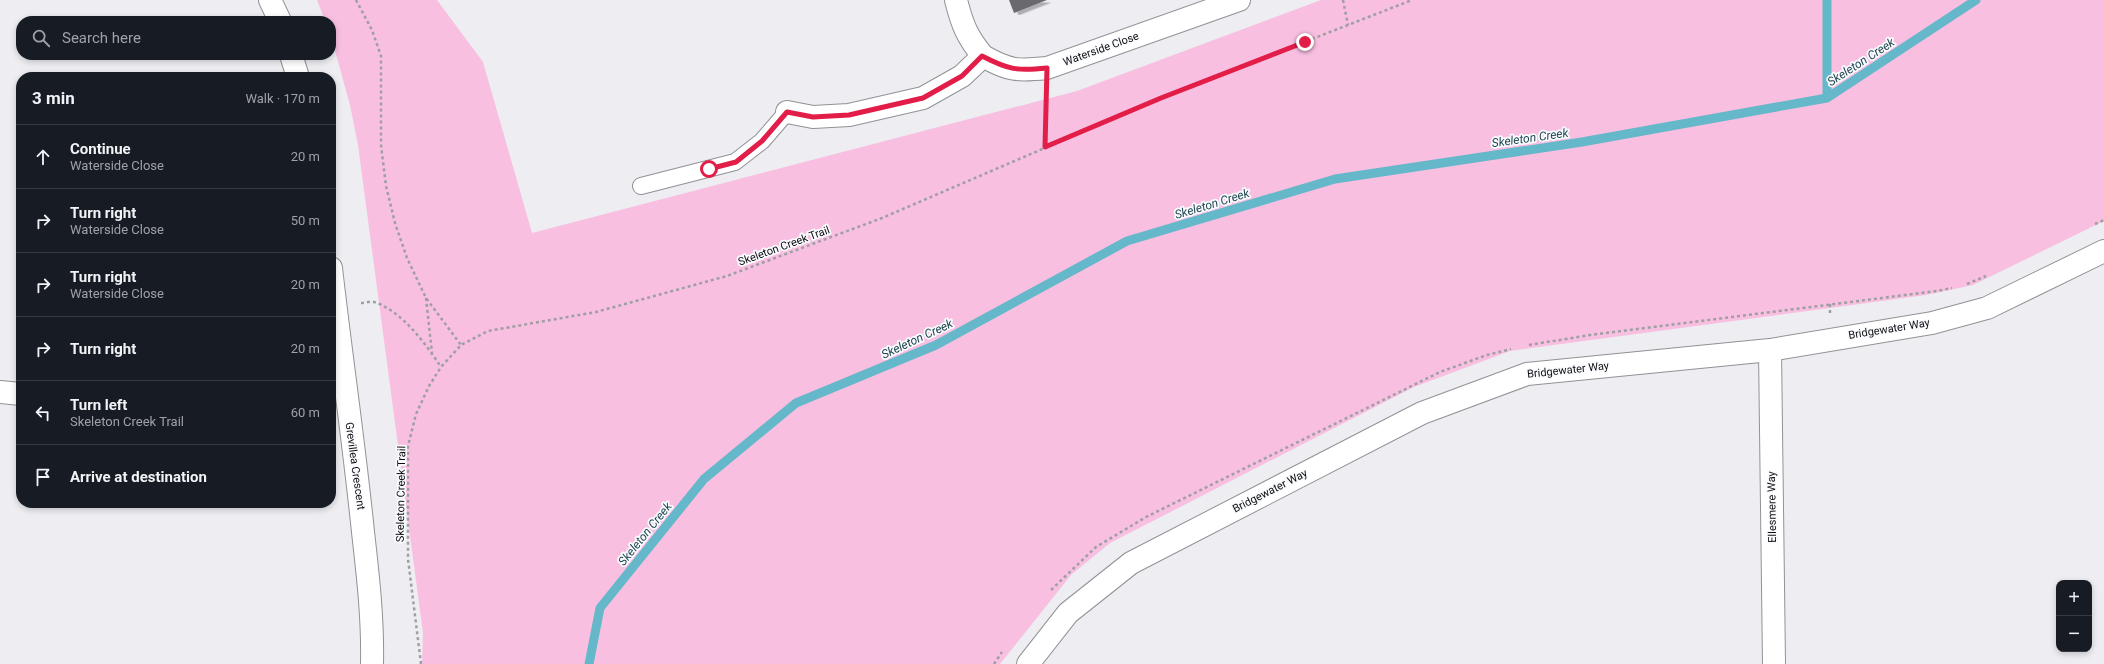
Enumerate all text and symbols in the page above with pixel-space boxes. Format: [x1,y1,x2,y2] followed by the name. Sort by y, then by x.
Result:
[16,16,336,60] search box
[30,27,52,49] icon: search
[62,29,141,47] text: Search here
[1061,29,1141,69] street label: Waterside Close
[1296,33,1314,51] route end
[1825,35,1898,89] water label: Skeleton Creek
[32,88,75,108] text: 3 min
[245,91,320,106] text: Walk · 170 m
[1491,126,1570,150] water label: Skeleton Creek
[70,140,131,158] text: Continue
[32,146,54,168] icon: ahead
[291,149,320,164] text: 20 m
[70,158,164,173] text: Waterside Close
[700,160,718,178] route start
[1173,186,1252,222] water label: Skeleton Creek
[70,204,136,222] text: Turn right
[32,210,54,232] icon: right
[291,213,320,228] text: 50 m
[70,222,164,237] text: Waterside Close
[736,223,832,269] street label: Skeleton Creek Trail
[70,268,136,286] text: Turn right
[32,274,54,296] icon: right
[291,277,320,292] text: 20 m
[70,286,164,301] text: Waterside Close
[879,316,956,362] water label: Skeleton Creek
[1847,316,1931,342] street label: Bridgewater Way
[32,338,54,360] icon: right
[70,340,136,358] text: Turn right
[291,341,320,356] text: 20 m
[1526,359,1610,381] street label: Bridgewater Way
[70,396,127,414] text: Turn left
[32,402,54,424] icon: left
[291,405,320,420] text: 60 m
[70,414,184,429] text: Skeleton Creek Trail
[342,421,368,511] street label: Grevillea Crescent
[394,446,408,542] street label: Skeleton Creek Trail
[32,466,54,488] icon: arrive
[1230,466,1310,515] street label: Bridgewater Way
[70,468,207,486] text: Arrive at destination
[1765,470,1779,543] street label: Ellesmere Way
[615,499,675,568] water label: Skeleton Creek
[2056,580,2092,652] map controls
[2056,580,2092,616] button: +
[2056,616,2092,652] button: −

